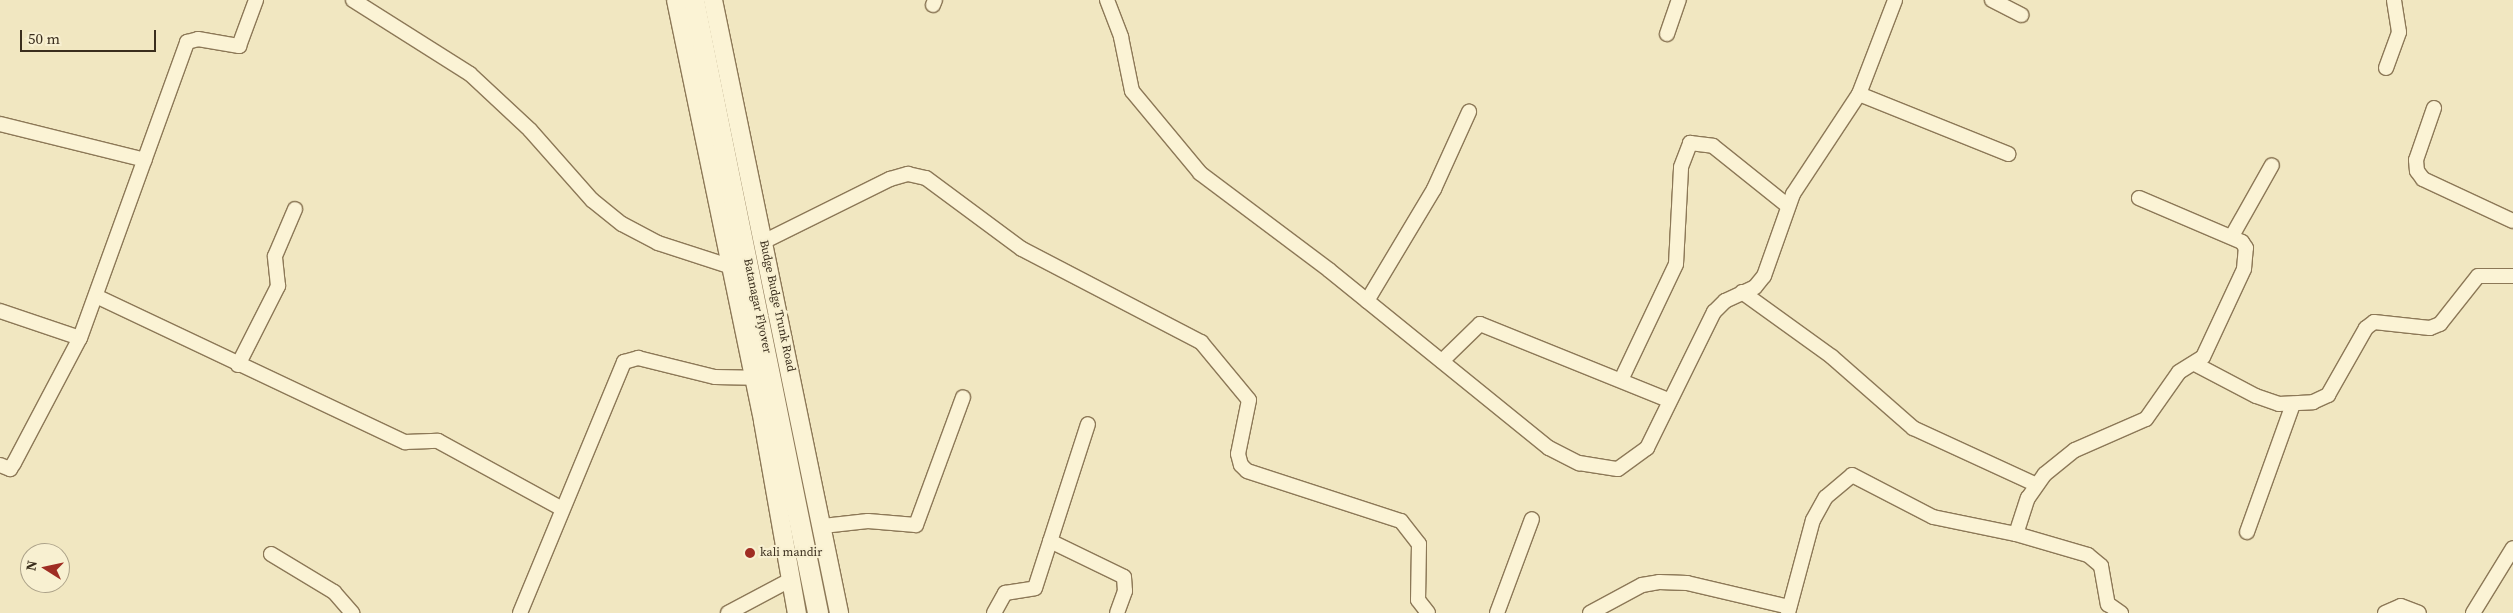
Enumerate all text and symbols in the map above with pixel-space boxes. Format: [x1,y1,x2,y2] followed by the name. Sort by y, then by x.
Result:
[22,20,159,52] scale bar
[28,28,60,49] text: 50 m
[756,239,798,373] street label: Budge Budge Trunk Road
[740,257,774,355] street label: Batanagar Flyover
[20,543,70,593] north arrow
[760,546,822,560] place label: kali mandir
[744,547,756,559] marker: kali mandir
[20,559,42,572] text: N

